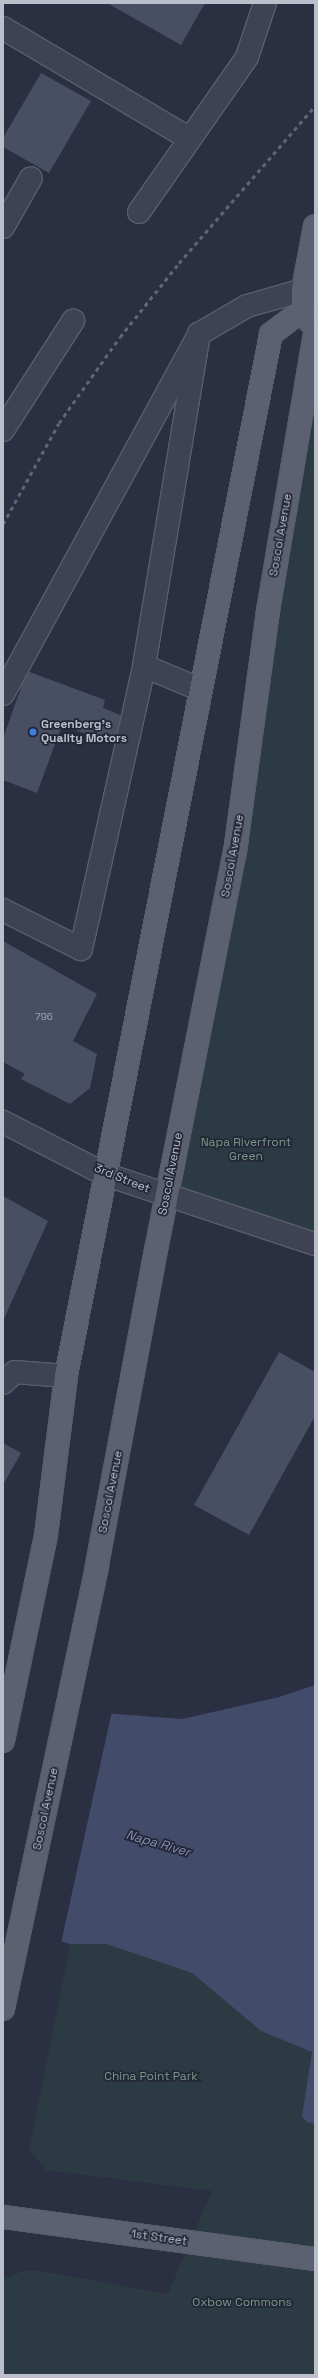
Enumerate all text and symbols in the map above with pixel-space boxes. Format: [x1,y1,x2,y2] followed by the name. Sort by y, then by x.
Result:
[267,492,295,578] street label: Soscol Avenue
[41,718,127,746] place label: Greenberg's Quality Motors
[28,727,38,737] marker: Greenberg's Quality Motors
[219,813,247,899] street label: Soscol Avenue
[35,1011,53,1023] house number: 796
[156,1131,186,1217] street label: Soscol Avenue
[201,1136,291,1164] park label: Napa Riverfront Green
[92,1161,152,1197] street label: 3rd Street
[96,1449,126,1535] street label: Soscol Avenue
[30,1766,62,1852] street label: Soscol Avenue
[124,1827,192,1861] water label: Napa River
[104,2070,198,2084] park label: China Point Park
[130,2227,188,2249] street label: 1st Street
[192,2296,292,2310] park label: Oxbow Commons

